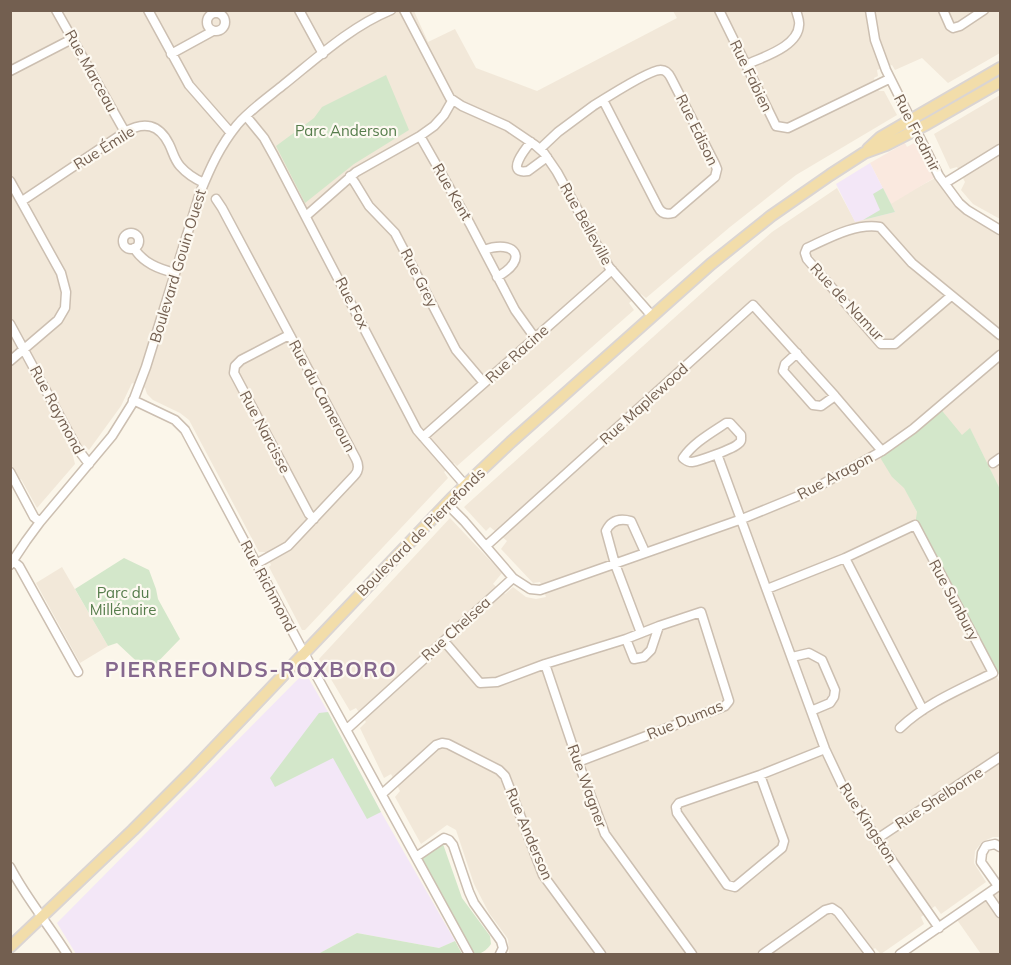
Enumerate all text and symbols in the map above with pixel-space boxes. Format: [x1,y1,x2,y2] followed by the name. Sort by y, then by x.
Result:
[61,26,122,115] street label: Rue Marceau
[726,37,777,115] street label: Rue Fabien
[672,91,723,169] street label: Rue Edison
[890,91,945,175] street label: Rue Fredmir
[70,121,138,174] street label: Rue Émile
[295,121,397,140] park label: Parc Anderson
[429,160,476,224] street label: Rue Kent
[556,179,617,268] street label: Rue Belleville
[145,187,210,345] street label: Boulevard Gouin Ouest
[397,245,442,310] street label: Rue Grey
[806,259,889,345] street label: Rue de Namur
[331,274,374,332] street label: Rue Fox
[481,320,552,387] street label: Rue Racine
[285,336,360,455] street label: Rue du Cameroun
[595,359,692,448] street label: Rue Maplewood
[26,362,89,457] street label: Rue Raymond
[236,387,295,476] street label: Rue Narcisse
[794,448,876,503] street label: Rue Aragon
[352,463,489,600] street label: Boulevard de Pierrefonds
[236,537,300,635] street label: Rue Richmond
[925,556,984,644] street label: Rue Sunbury
[90,583,156,619] park label: Parc du Millénaire
[417,593,494,665] street label: Rue Chelsea
[105,656,397,682] district label: PIERREFONDS-ROXBORO
[644,696,726,743] street label: Rue Dumas
[564,742,612,831] street label: Rue Wagner
[891,762,986,833] street label: Rue Shelborne
[835,779,901,866] street label: Rue Kingston
[502,785,557,883] street label: Rue Anderson

